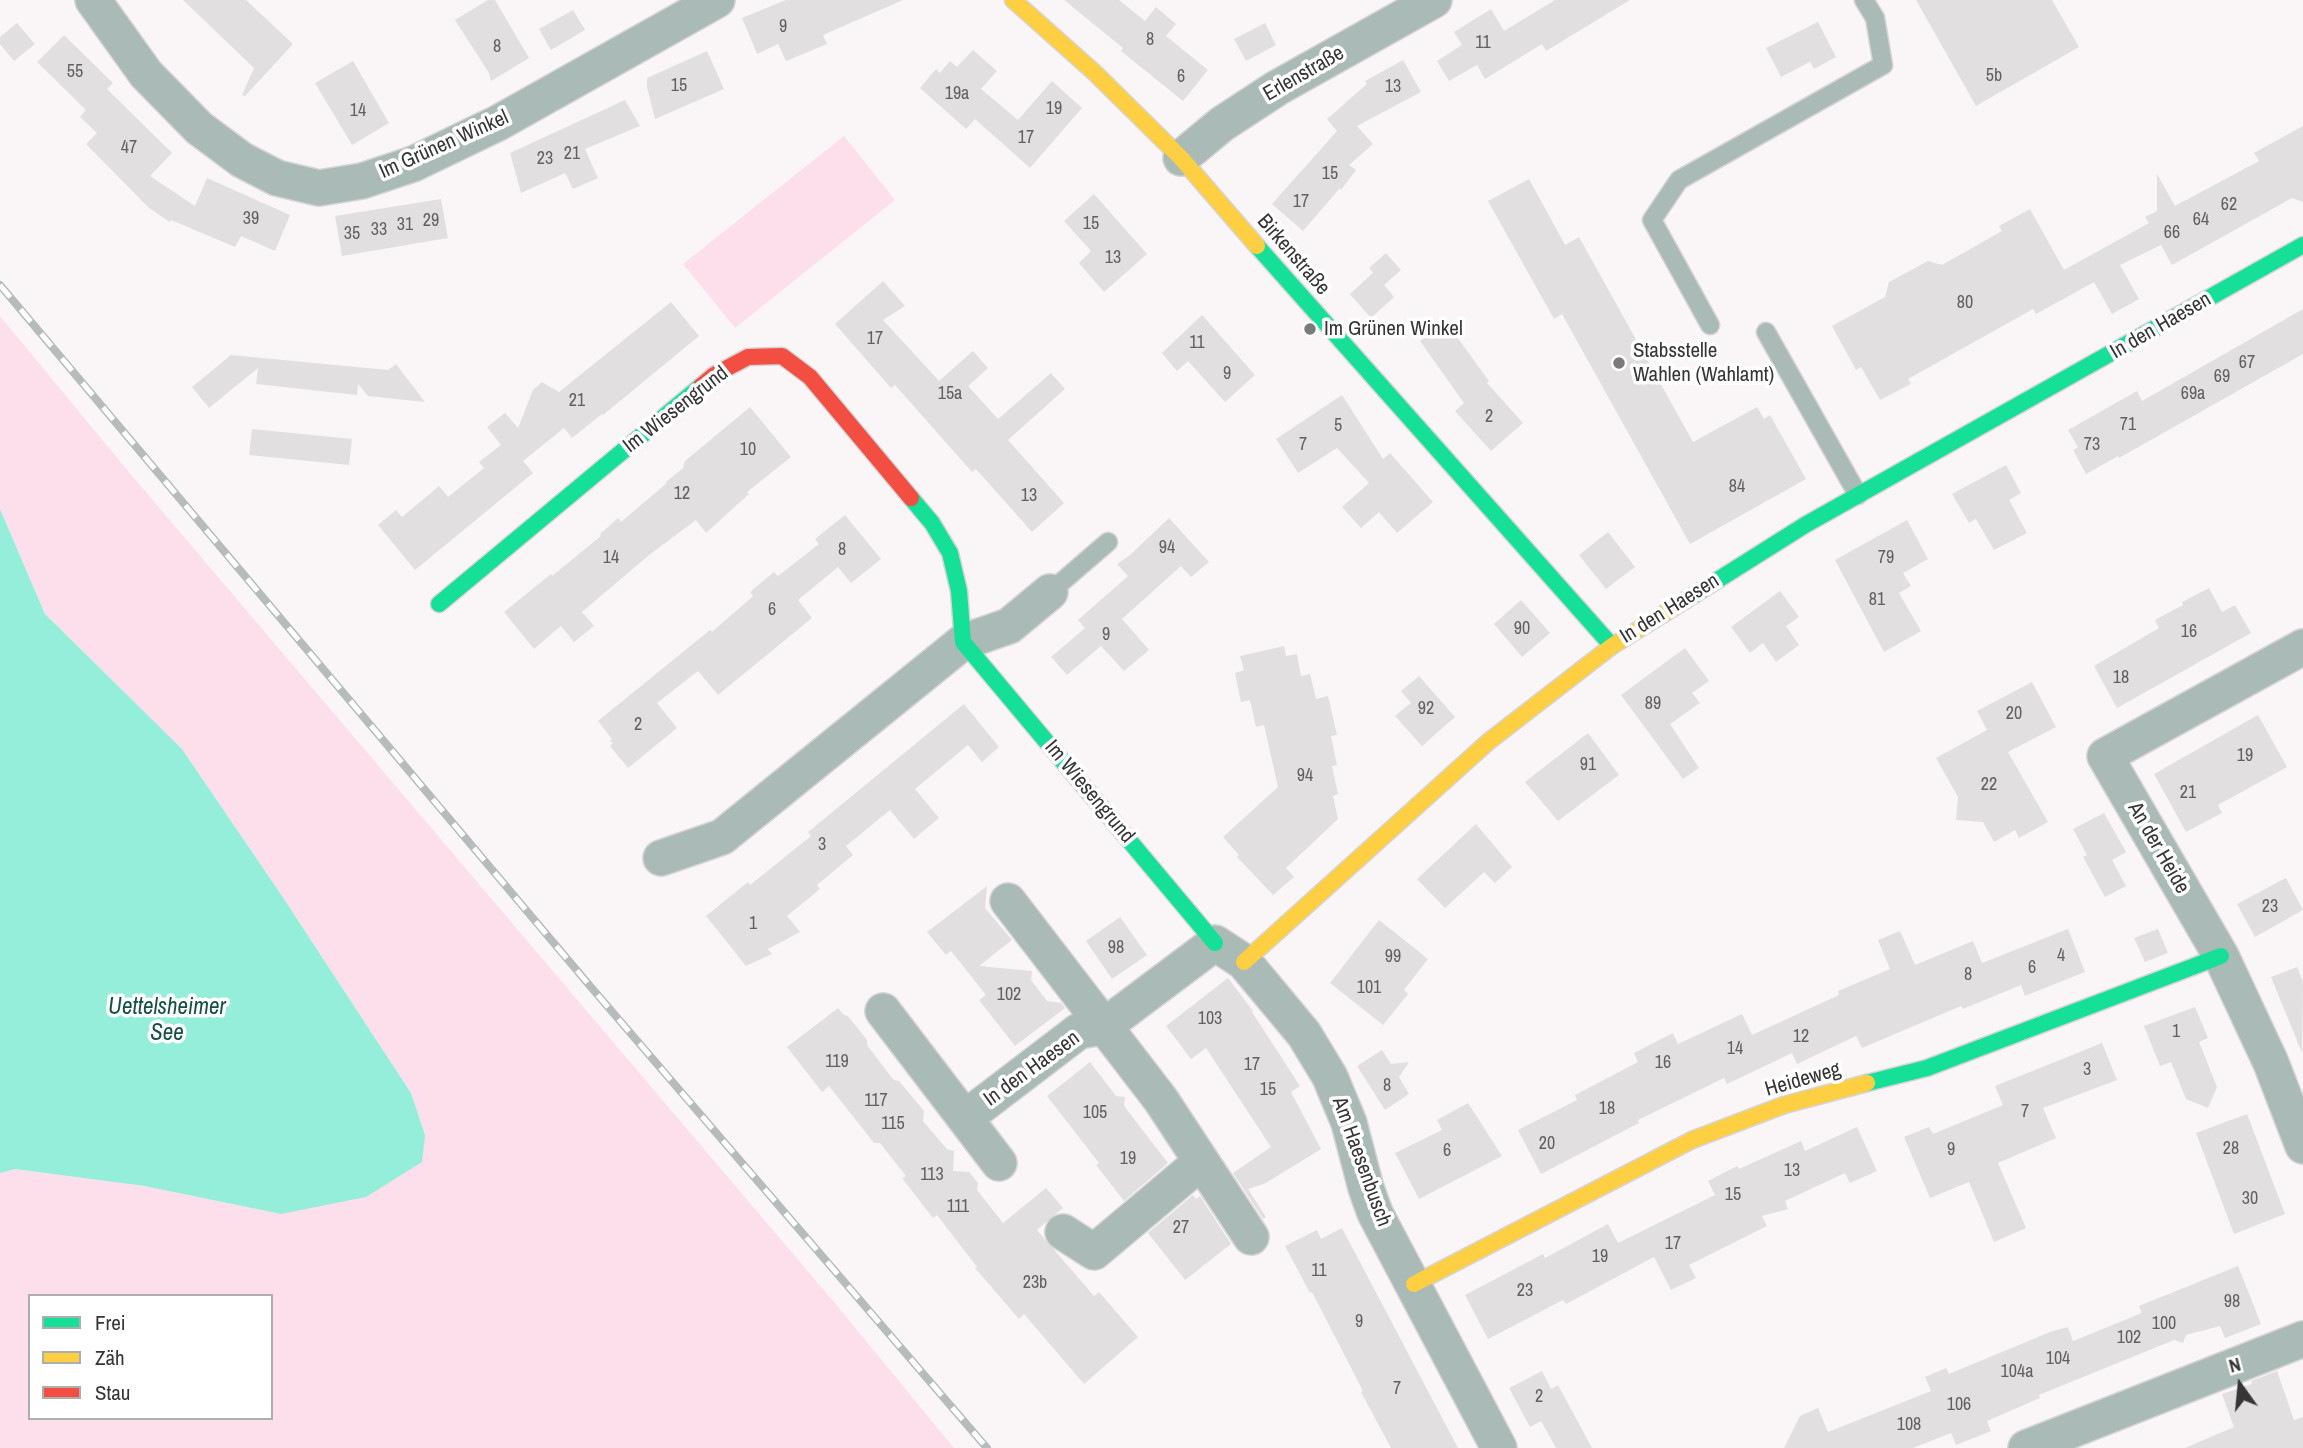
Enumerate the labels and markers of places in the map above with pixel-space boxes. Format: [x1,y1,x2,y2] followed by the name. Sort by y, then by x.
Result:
[1324,316,1463,342] place label: Im Grünen Winkel
[1302,321,1318,337] marker: Im Grünen Winkel
[1633,338,1774,388] place label: Stabsstelle Wahlen (Wahlamt)
[1611,355,1627,371] marker: Stabsstelle Wahlen (Wahlamt)

